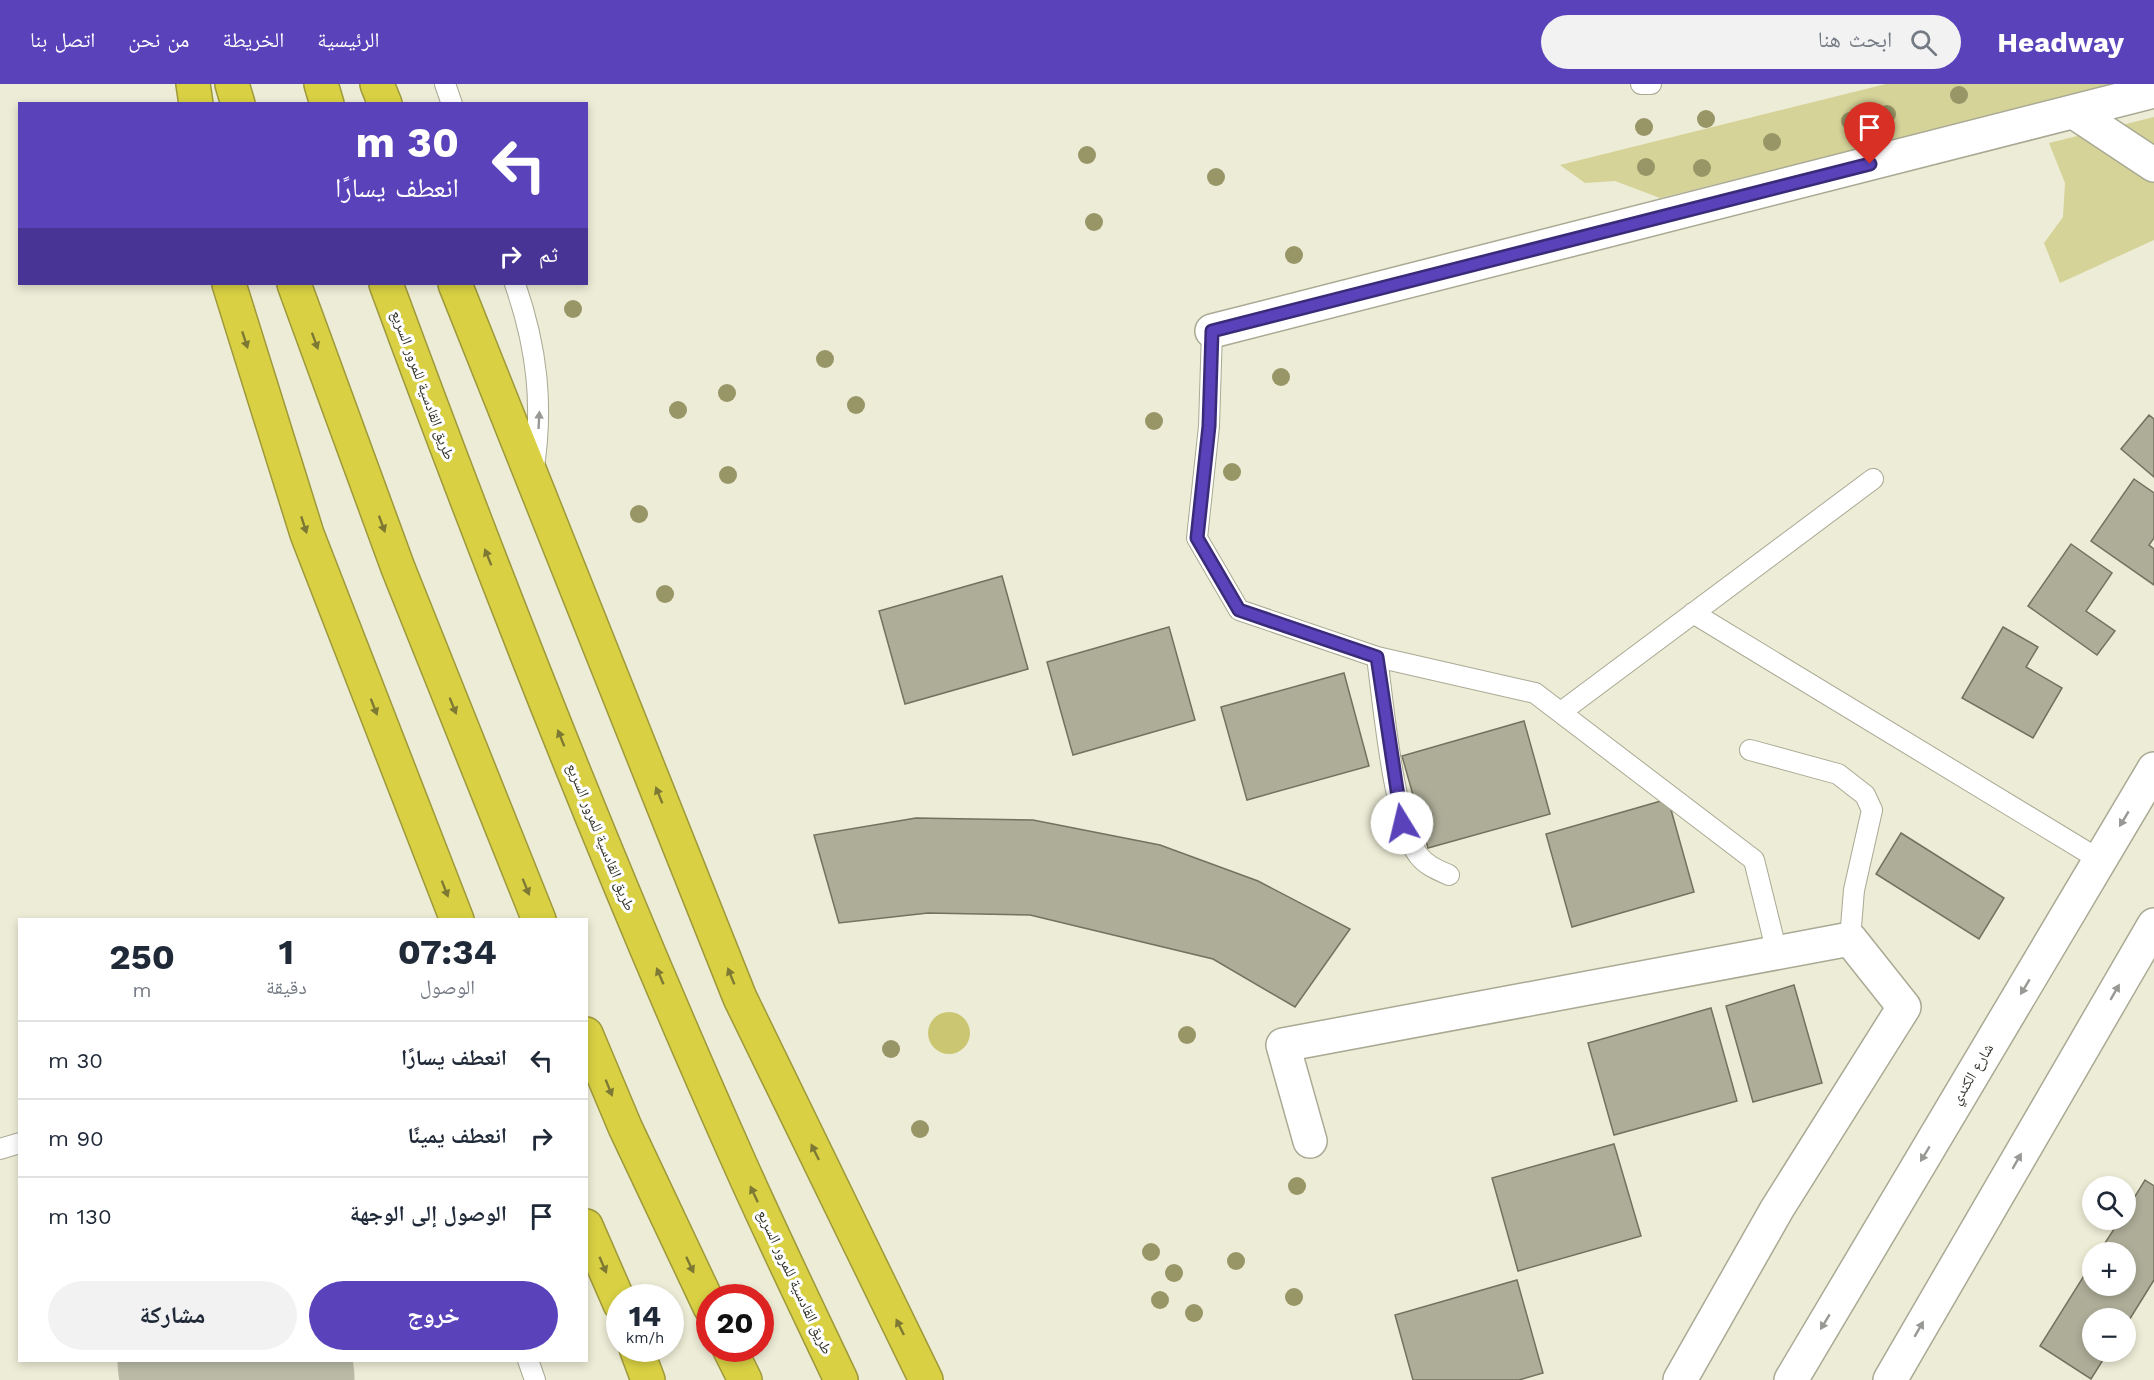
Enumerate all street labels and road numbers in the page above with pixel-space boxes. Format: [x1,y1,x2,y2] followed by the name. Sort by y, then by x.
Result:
[387,308,458,463] street label: طريق القادسية للمرور السريع
[562,761,639,914] street label: طريق القادسية للمرور السريع
[1947,1040,2000,1109] street label: شارع الكندي
[753,1207,837,1358] street label: طريق القادسية للمرور السريع

